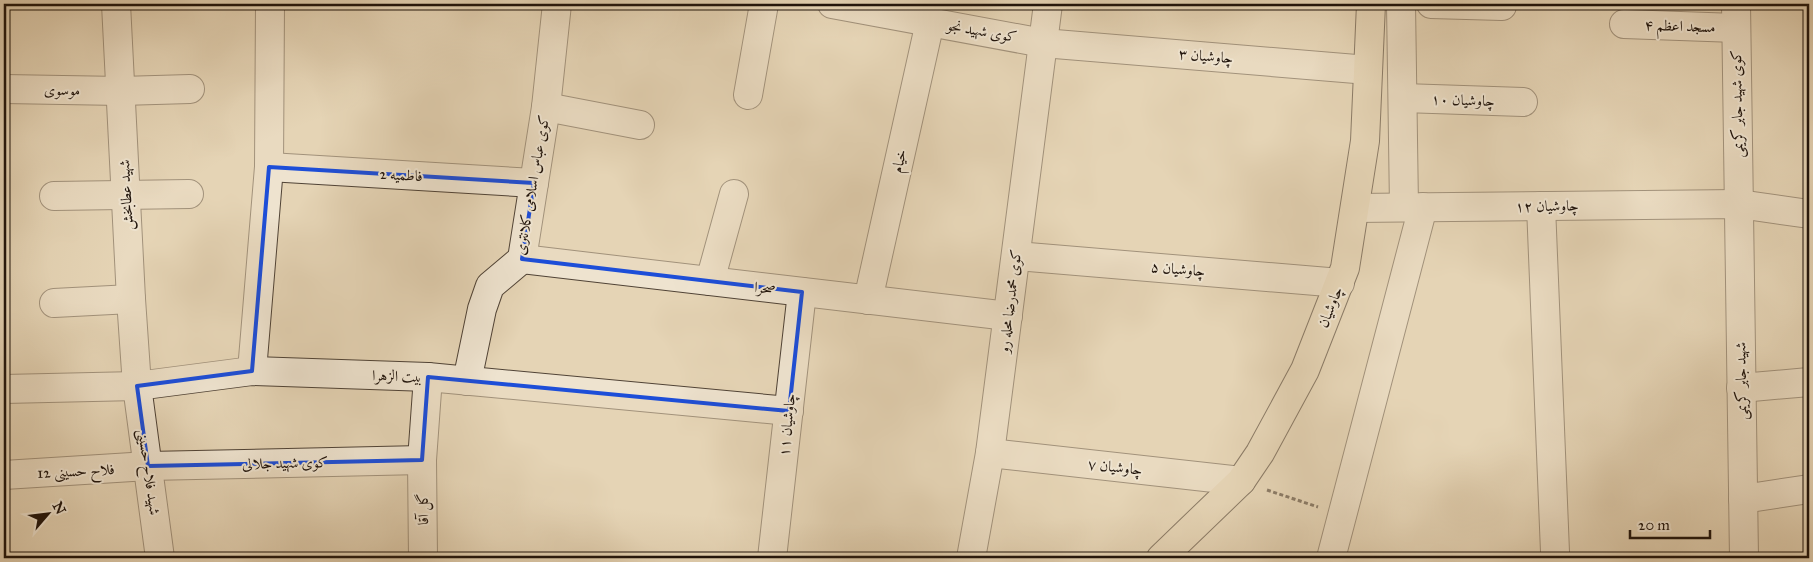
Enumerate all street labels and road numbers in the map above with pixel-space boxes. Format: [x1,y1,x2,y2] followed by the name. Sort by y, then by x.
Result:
[944,16,1018,47] street label: کوی شهید نجو
[1644,16,1716,41] street label: مسجد اعظم ۴
[1178,45,1234,69] street label: چاوشیان ۳
[1727,50,1749,158] street label: کوی شهید جابر کریمی
[44,81,80,99] street label: موسوی
[1431,90,1495,112] street label: چاوشیان ۱۰
[511,114,553,256] street label: کوی عباس اسلامی کلانتری
[888,147,914,175] street label: خیام
[115,159,138,231] street label: شهید عطابخش
[379,165,423,185] street label: فاطمیه 2
[1515,196,1579,218] street label: چاوشیان ۱۲
[994,248,1025,356] street label: کوی محمدرضا محله رو
[1150,258,1206,282] street label: چاوشیان ۵
[753,278,777,299] street label: صحرا
[1314,284,1348,331] street label: چاوشیان
[1731,342,1753,420] street label: شهید جابر کریمی
[372,366,422,387] street label: بیت الزهرا
[775,392,801,458] street label: چاوشیان ۱۱
[130,428,164,517] street label: شهید فلاح حسینی
[242,453,328,474] street label: کوی شهید جلالی
[1087,455,1143,481] street label: چاوشیان ۷
[37,460,115,486] street label: فلاح حسینی 12
[414,493,433,525] street label: گل آقا

